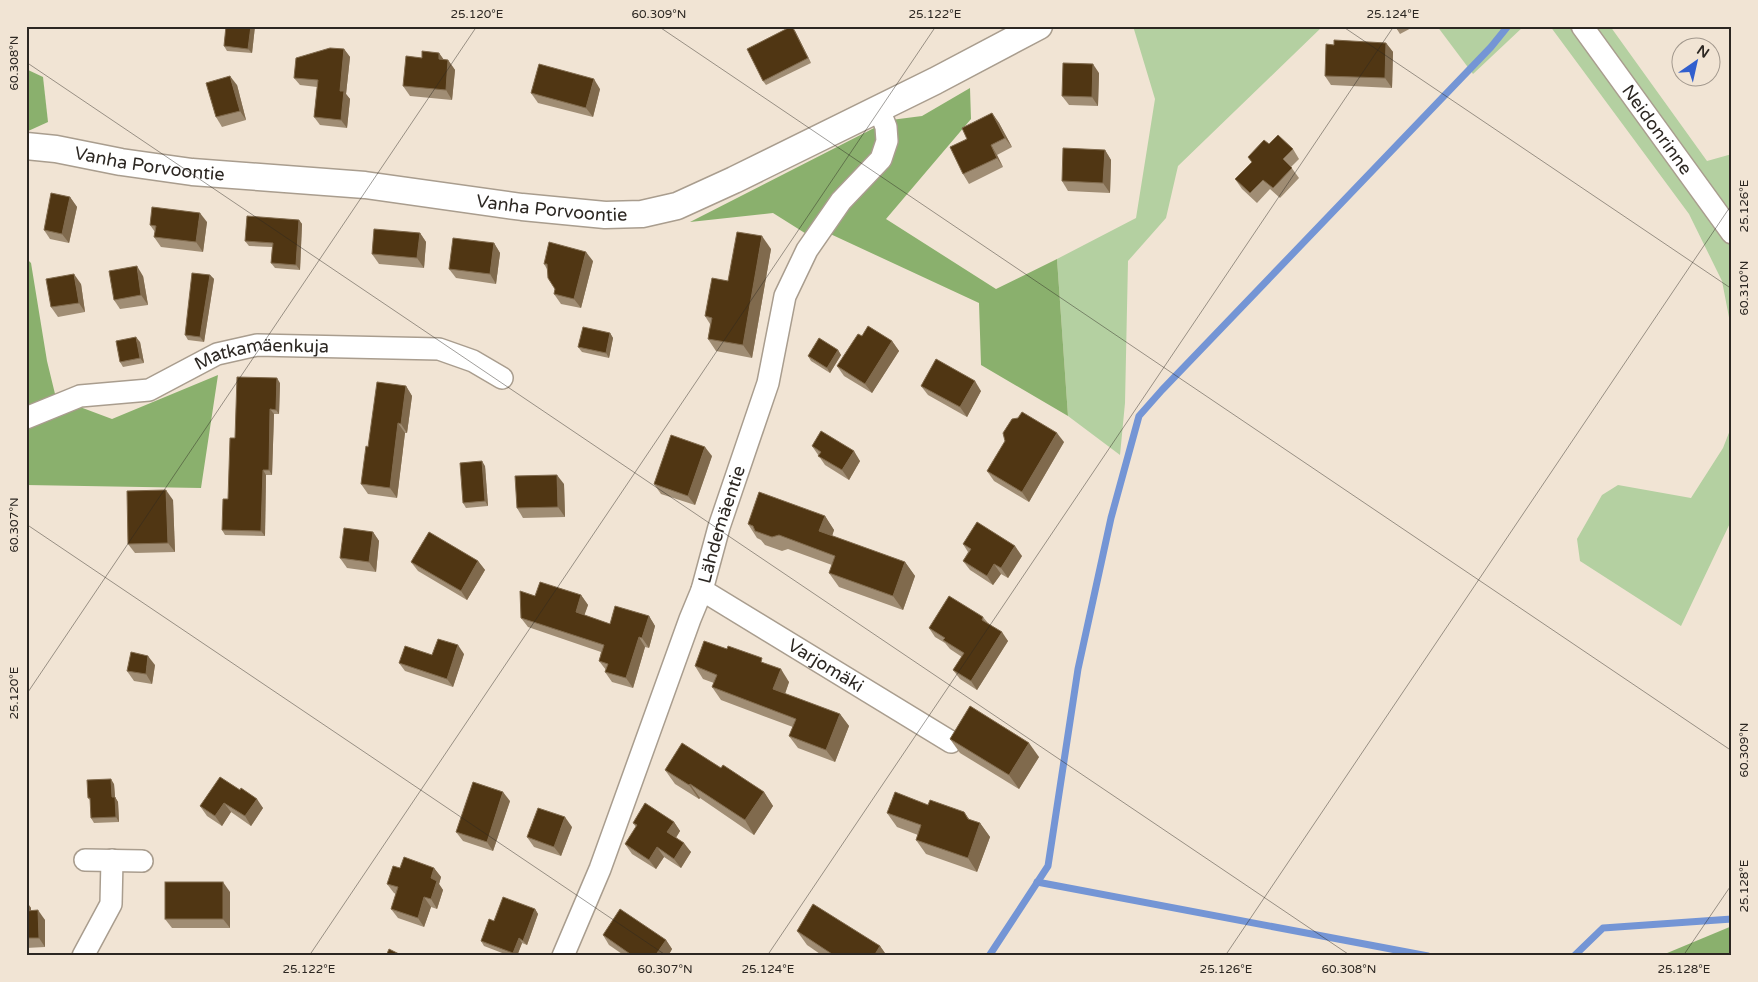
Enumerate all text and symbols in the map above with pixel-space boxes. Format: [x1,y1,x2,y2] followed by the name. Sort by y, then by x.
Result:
[451,7,504,21] text: 25.120°E
[632,7,686,21] text: 60.309°N
[909,7,962,21] text: 25.122°E
[1367,7,1420,21] text: 25.124°E
[7,36,21,90] text: 60.308°N
[1670,38,1720,88] north arrow
[1694,41,1712,62] text: N
[1617,80,1697,179] street label: Neidonrinne
[72,142,225,185] street label: Vanha Porvoontie
[1737,179,1751,232] text: 25.126°E
[475,190,628,226] street label: Vanha Porvoontie
[1737,261,1751,315] text: 60.310°N
[191,333,329,375] street label: Matkamäenkuja
[693,463,750,586] street label: Lähdemäentie
[7,497,21,553] text: 60.307°N
[784,634,868,697] street label: Varjomäki
[7,666,21,719] text: 25.120°E
[1737,723,1751,777] text: 60.309°N
[1737,859,1751,912] text: 25.128°E
[283,962,336,976] text: 25.122°E
[637,962,693,976] text: 60.307°N
[742,962,795,976] text: 25.124°E
[1200,962,1253,976] text: 25.126°E
[1322,962,1376,976] text: 60.308°N
[1658,962,1711,976] text: 25.128°E

